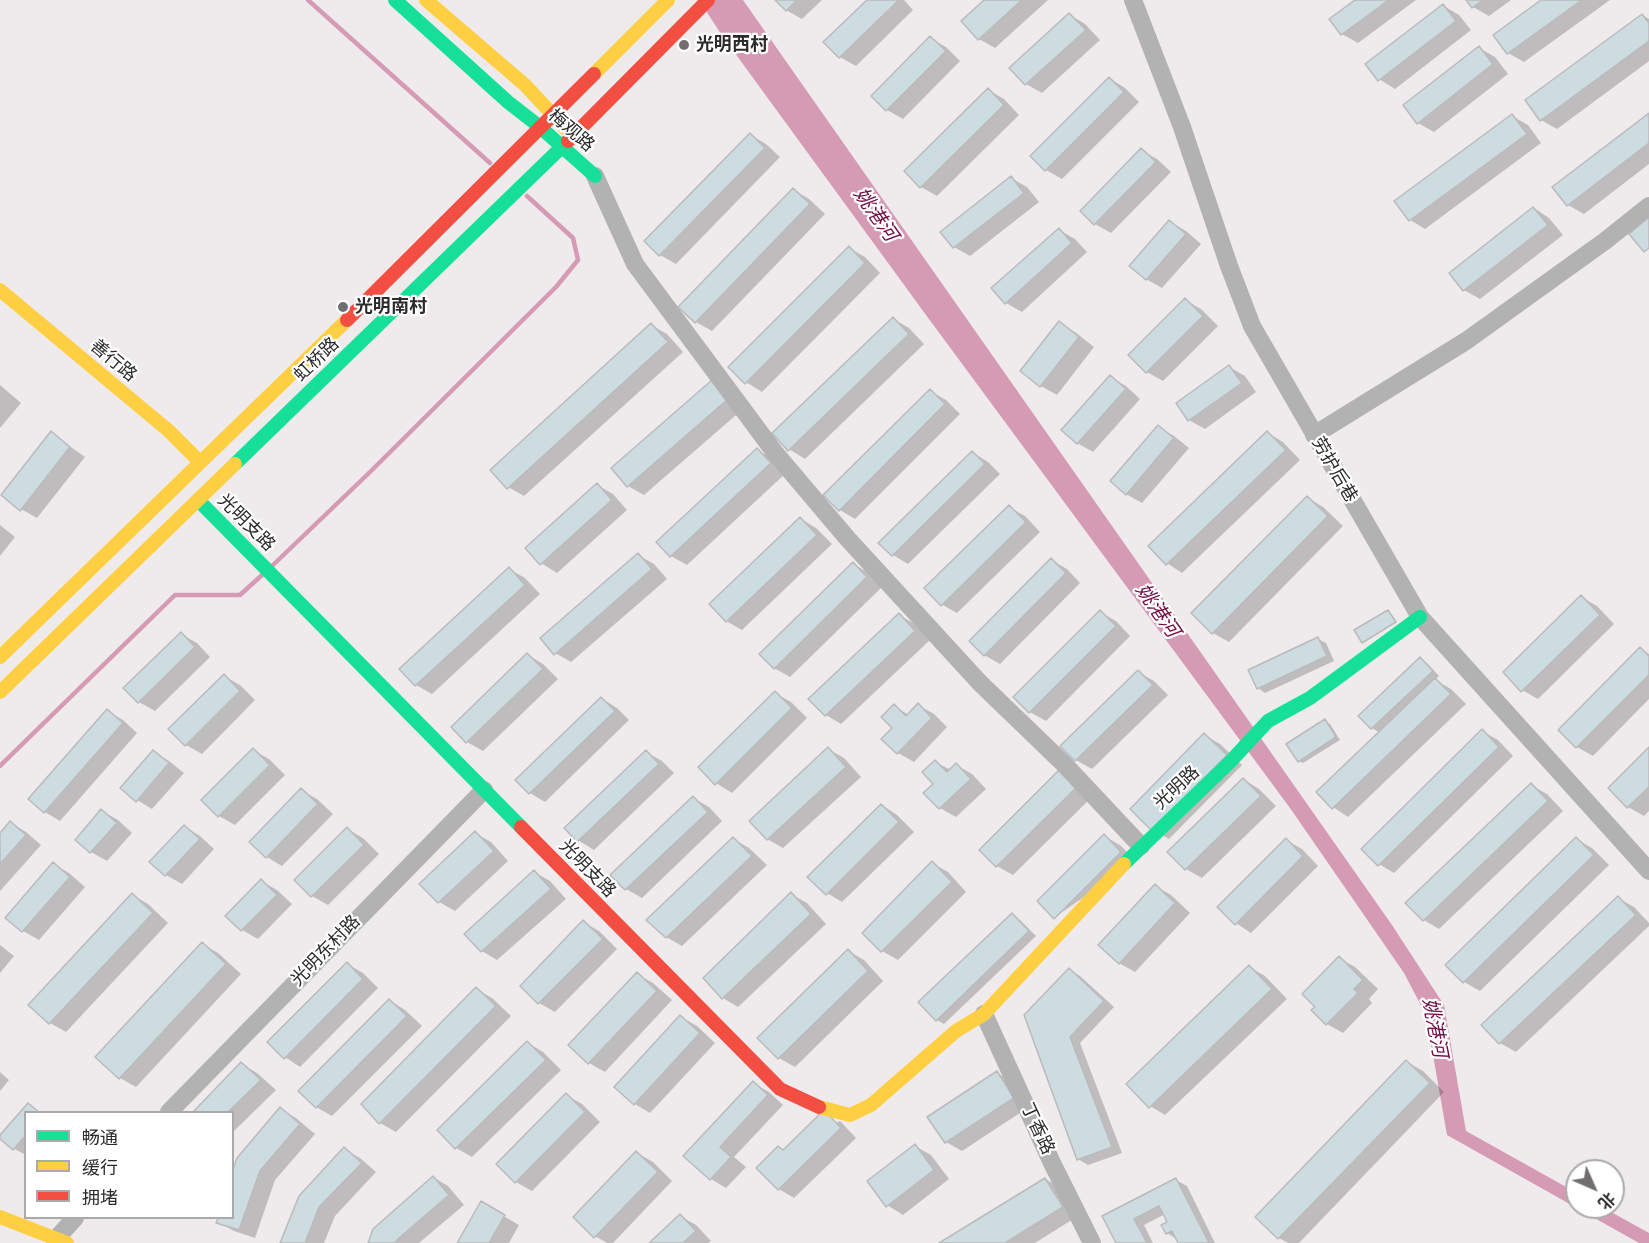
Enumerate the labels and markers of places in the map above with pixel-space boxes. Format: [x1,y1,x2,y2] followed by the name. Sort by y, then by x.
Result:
[696,34,768,56] place label: 光明西村
[677,38,691,52] marker: 光明西村
[355,296,427,318] place label: 光明南村
[336,300,350,314] marker: 光明南村

